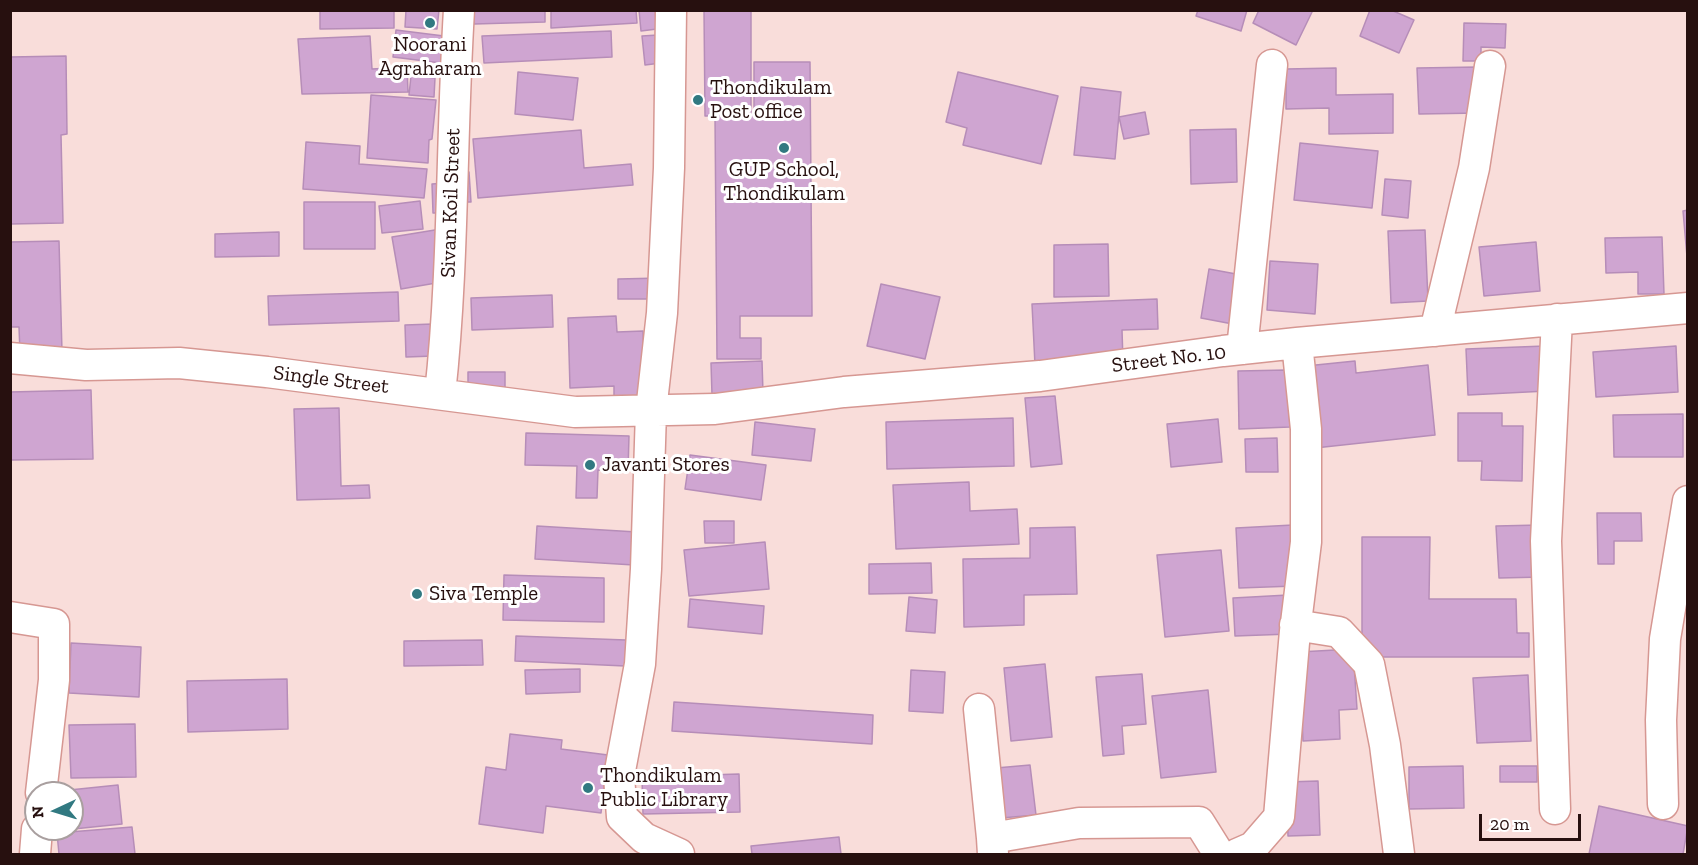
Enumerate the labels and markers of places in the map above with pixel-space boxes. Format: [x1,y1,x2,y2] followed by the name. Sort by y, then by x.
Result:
[423,16,437,30] marker: Noorani Agraharam
[379,32,481,82] place label: Noorani Agraharam
[710,75,832,125] place label: Thondikulam Post office
[691,93,705,107] marker: Thondikulam Post office
[777,141,791,155] marker: GUP School, Thondikulam
[723,157,845,207] place label: GUP School, Thondikulam
[602,452,730,478] place label: Javanti Stores
[583,458,597,472] marker: Javanti Stores
[429,581,538,607] place label: Siva Temple
[410,587,424,601] marker: Siva Temple
[600,763,728,813] place label: Thondikulam Public Library
[581,781,595,795] marker: Thondikulam Public Library

